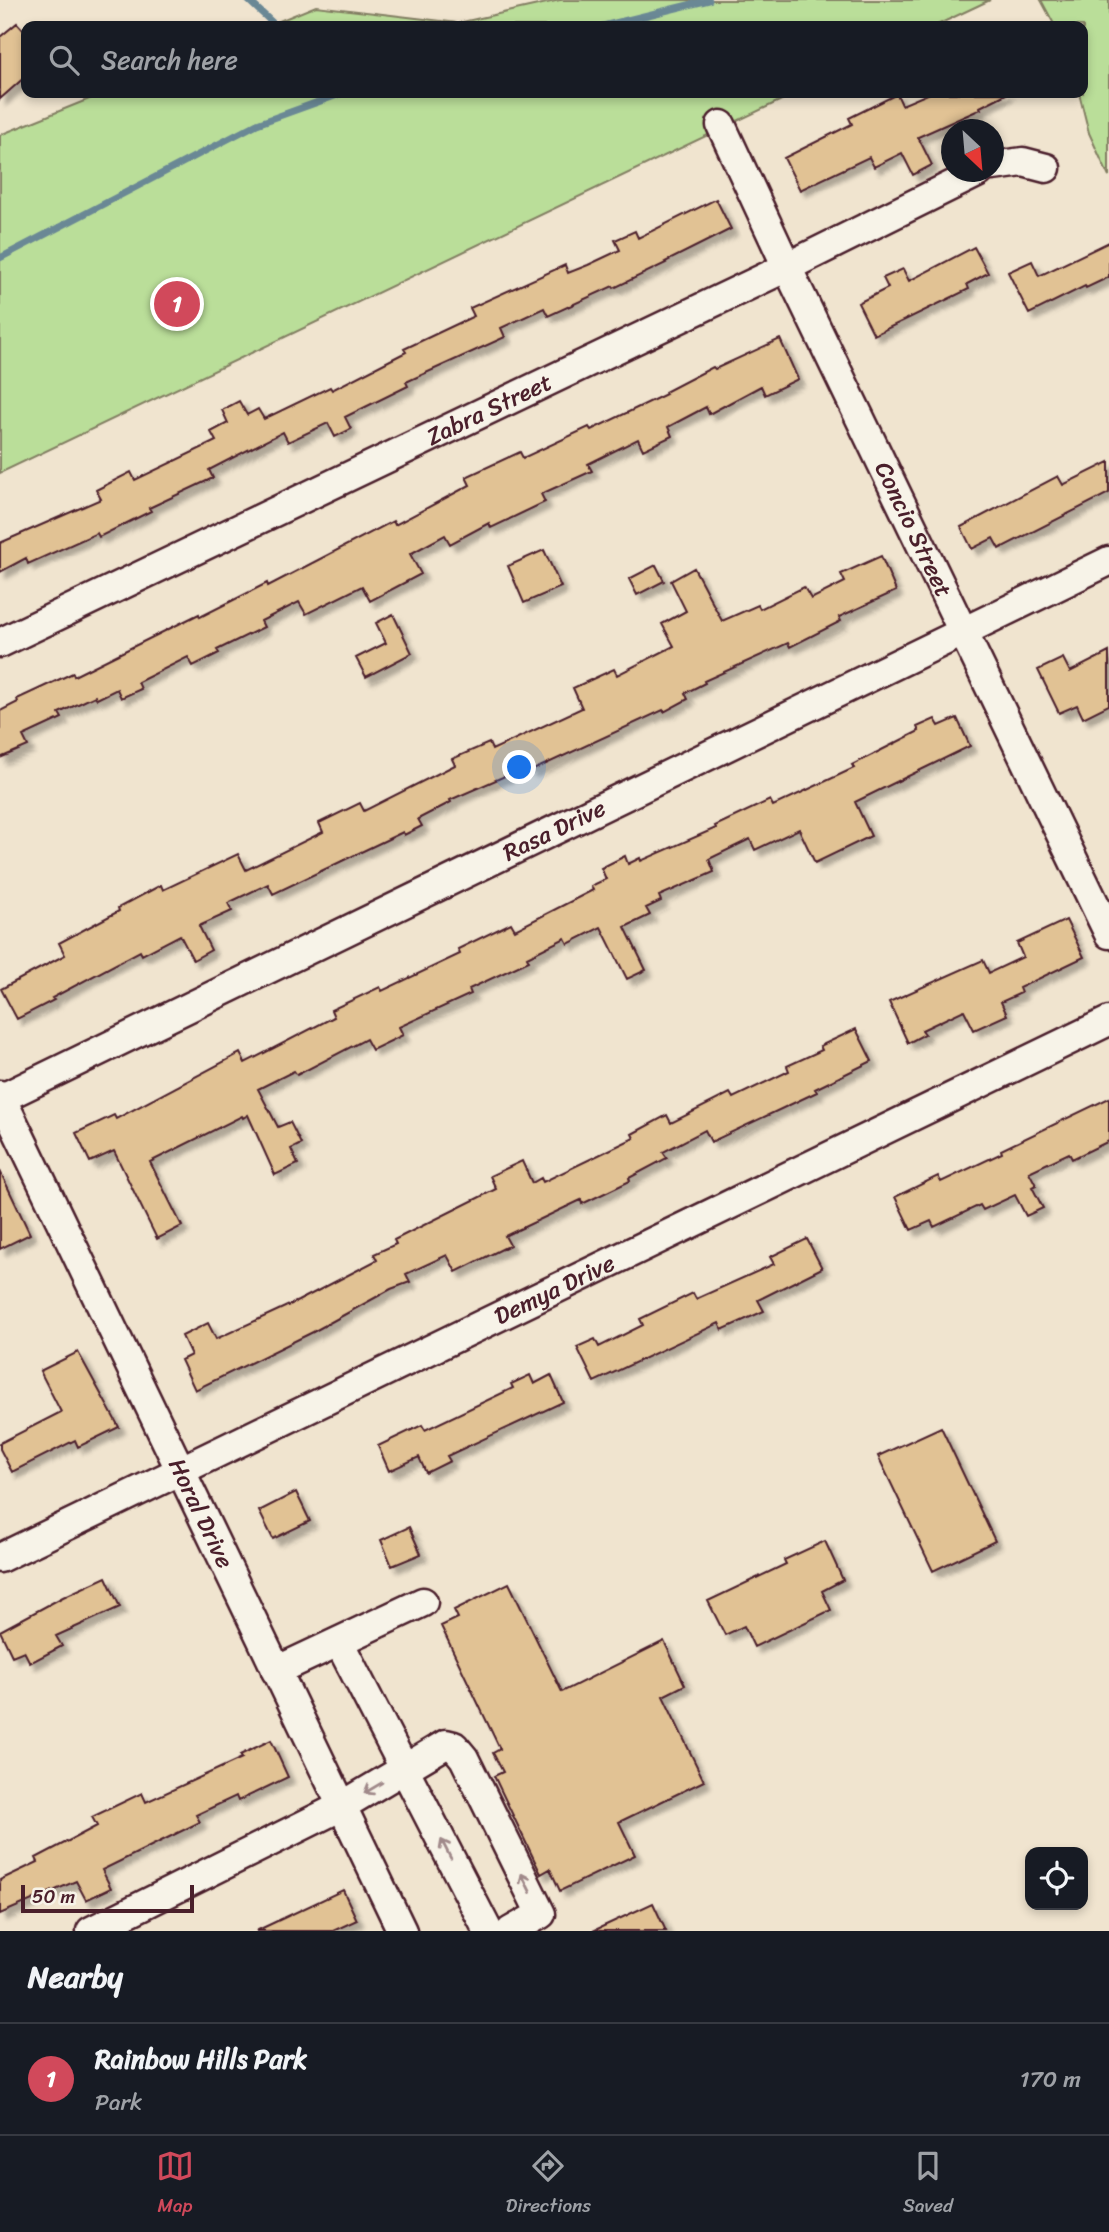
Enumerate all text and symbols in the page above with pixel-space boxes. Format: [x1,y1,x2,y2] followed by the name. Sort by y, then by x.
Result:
[21,21,1088,98] search box
[101,37,238,83] text: Search here
[45,41,83,79] icon: search
[941,119,1004,182] north arrow
[154,278,200,330] pin: 1
[419,361,559,458] street label: Zabra Street
[863,454,964,605] street label: Concio Street
[502,750,536,784] your location
[495,787,613,873] street label: Rasa Drive
[487,1242,622,1337] street label: Demya Drive
[156,1451,246,1576] street label: Horal Drive
[364,1781,384,1795] one-way arrow
[438,1839,452,1860] one-way arrow
[1025,1847,1088,1910] map controls
[1025,1847,1088,1910] button: locate
[519,1873,532,1894] one-way arrow
[32,1880,75,1913] text: 50 m
[21,1882,194,1914] scale bar
[28,1950,123,2004] text: Nearby
[95,2036,307,2082] text: Rainbow Hills Park
[46,2059,56,2100] text: 1
[1020,2059,1081,2100] text: 170 m
[95,2082,142,2123] text: Park
[156,2147,194,2222] tab: Map
[506,2147,591,2222] tab: Directions
[903,2147,953,2222] tab: Saved

